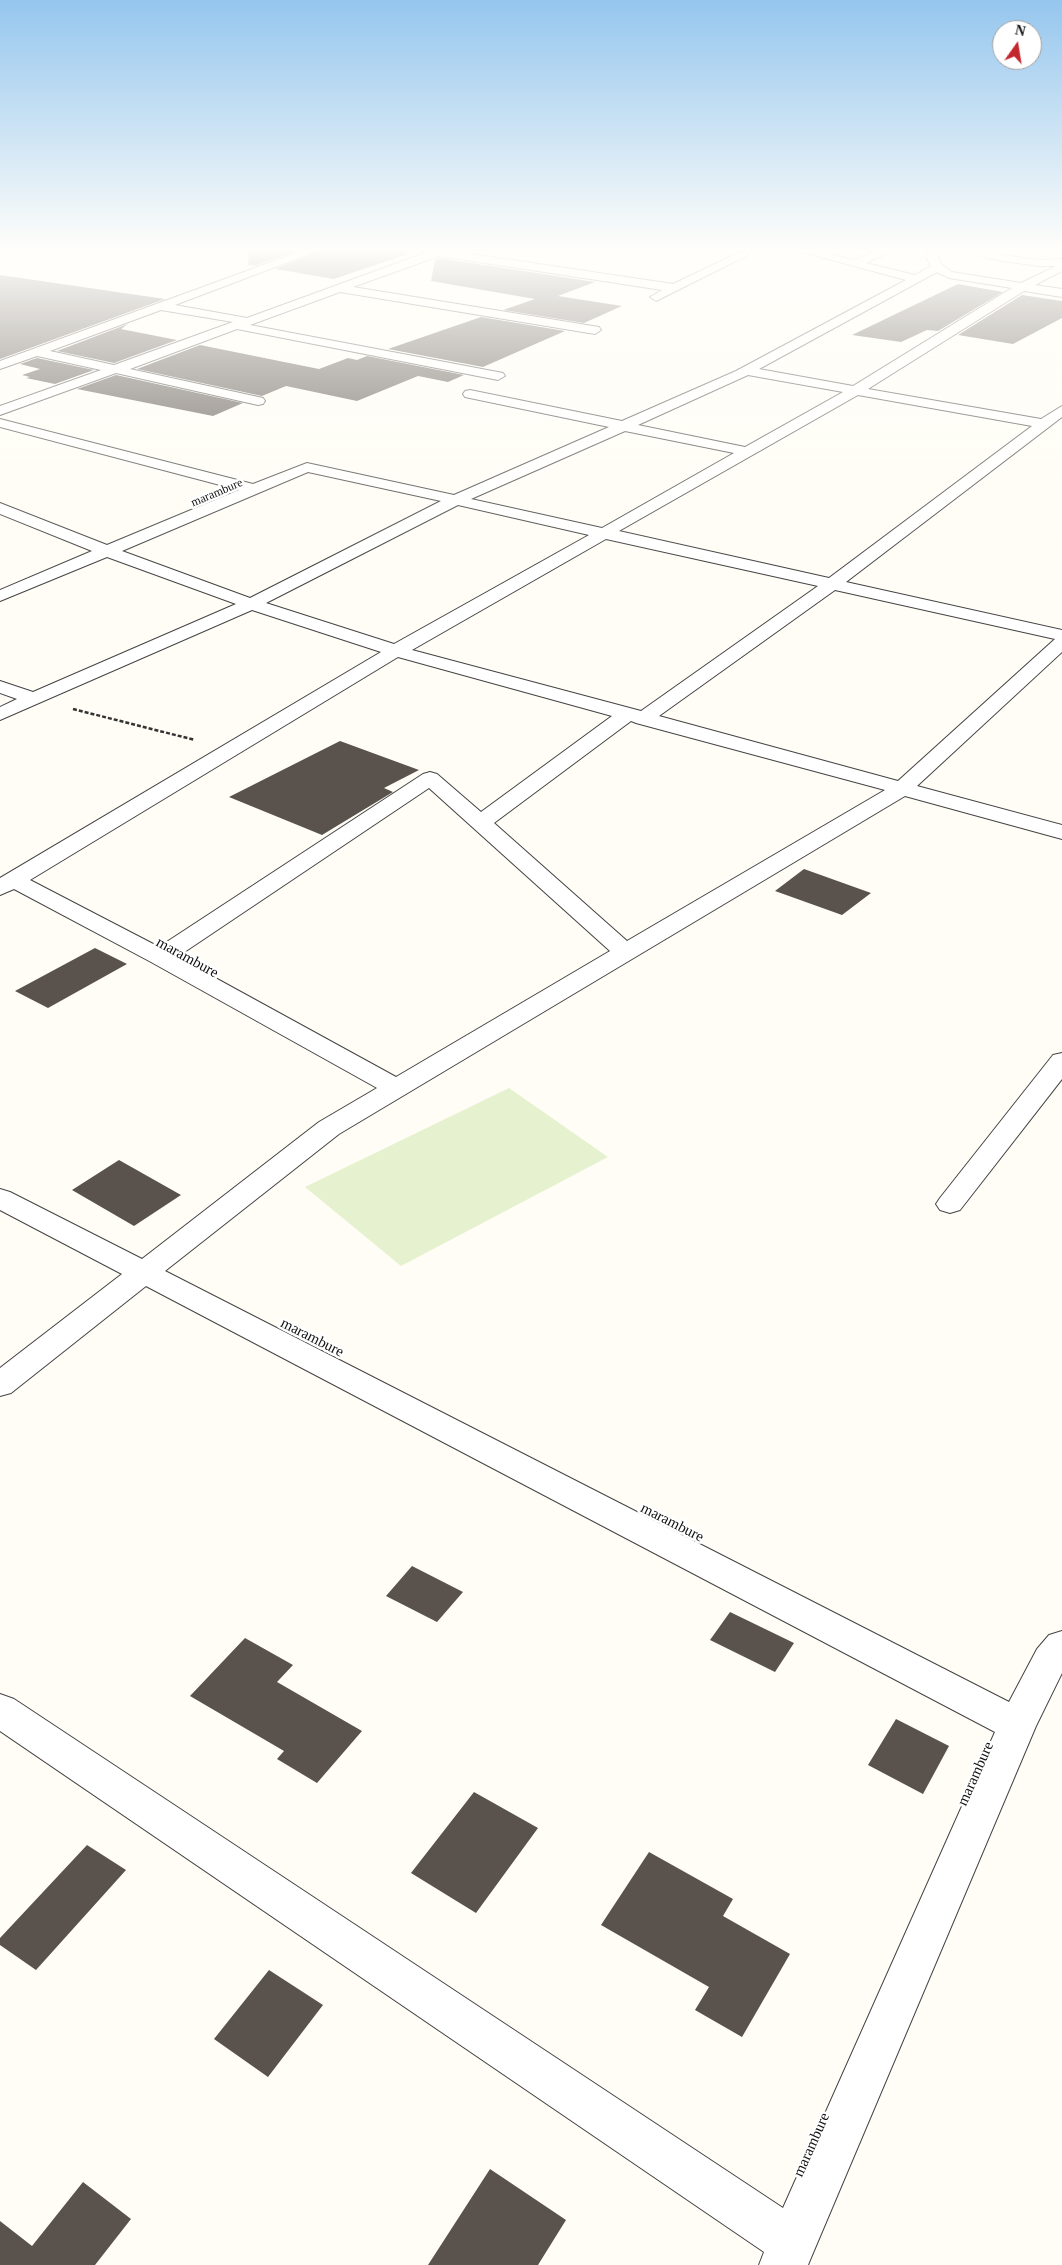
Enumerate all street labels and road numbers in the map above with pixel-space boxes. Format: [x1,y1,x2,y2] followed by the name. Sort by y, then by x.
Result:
[189,476,245,510] street label: marambure
[153,934,221,982] street label: marambure
[277,1314,347,1362] street label: marambure
[637,1499,707,1547] street label: marambure
[954,1739,998,1809] street label: marambure
[790,2110,834,2180] street label: marambure

